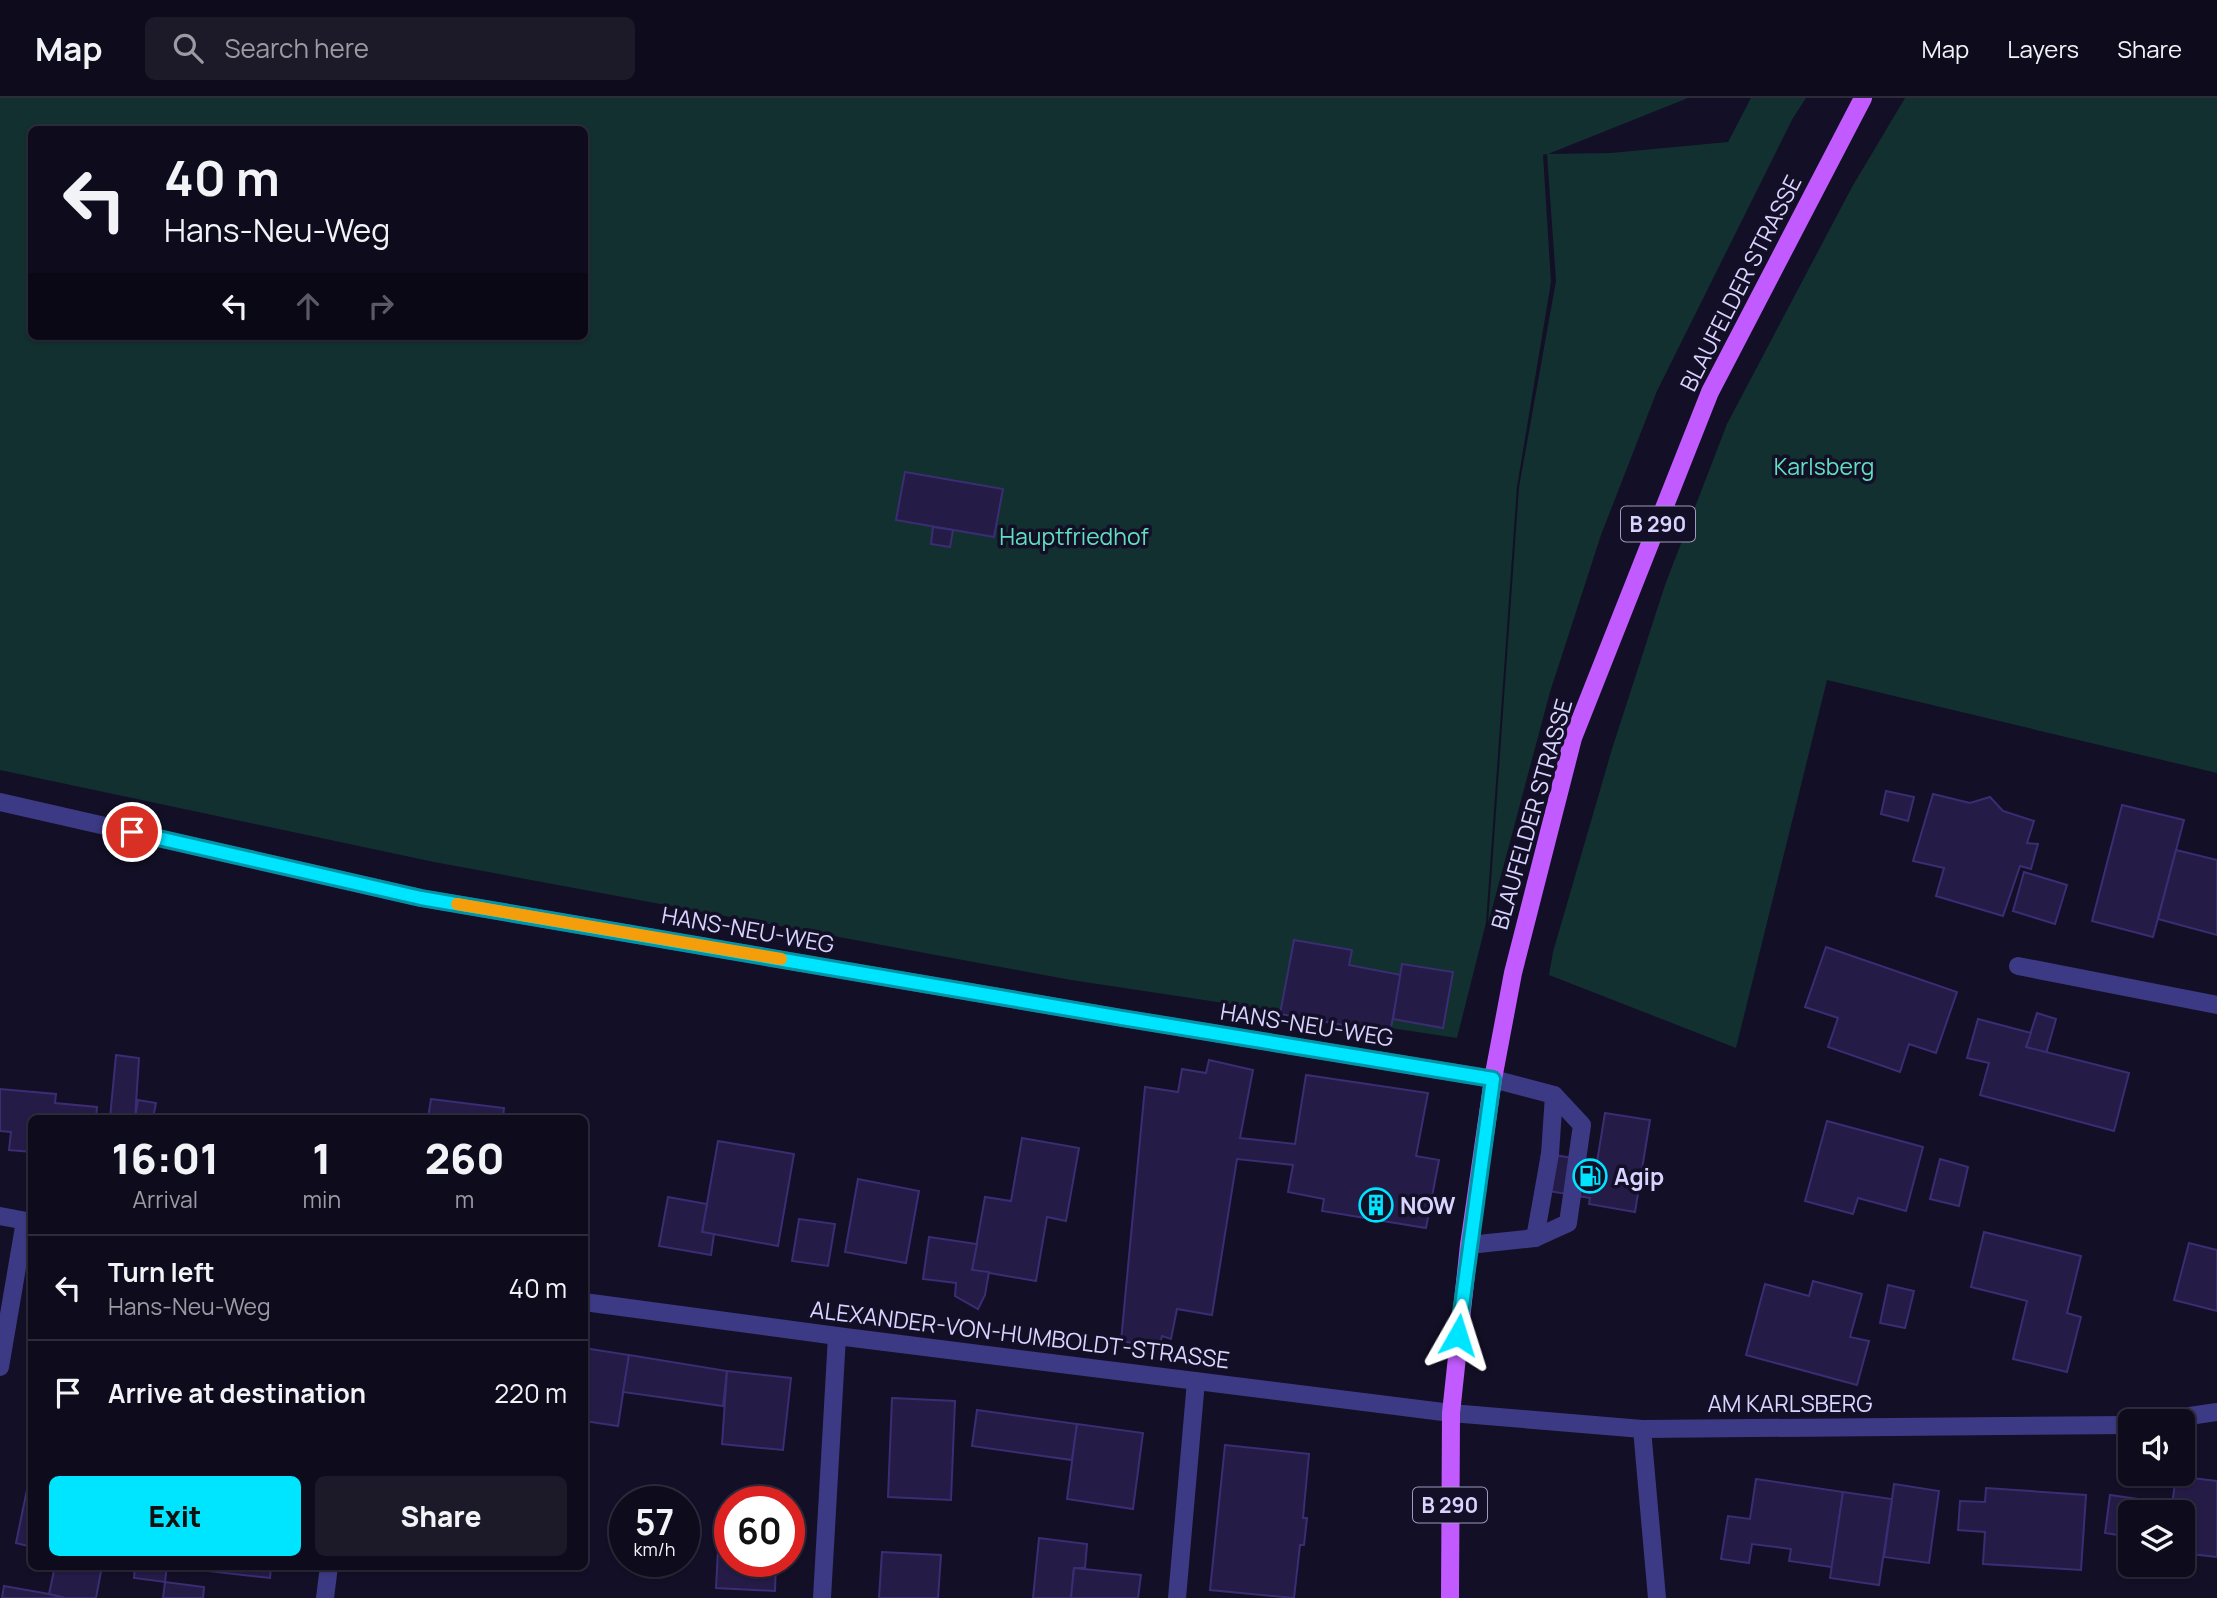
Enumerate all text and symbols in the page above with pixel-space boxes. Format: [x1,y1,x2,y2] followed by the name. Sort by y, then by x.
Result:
[145,17,635,80] search box
[35,26,103,71] text: Map
[169,29,207,67] icon: search
[225,30,369,66] text: Search here
[1922,32,1969,65] text: Map
[2007,32,2079,65] text: Layers
[2117,32,2182,65] text: Share
[164,144,280,211] text: 40 m
[49,154,140,245] icon: left
[1672,169,1808,397] street label: BLAUFELDER STRASSE
[164,208,390,252] text: Hans-Neu-Weg
[216,287,254,325] icon: left
[289,287,327,325] icon: ahead
[362,287,400,325] icon: right
[1774,450,1874,482] park label: Karlsberg
[1621,506,1695,542] road number: B 290
[999,520,1149,552] park label: Hauptfriedhof
[1483,695,1579,933] street label: BLAUFELDER STRASSE
[102,802,162,862] pin
[113,813,151,851] icon: arrive
[659,898,837,960] street label: HANS-NEU-WEG
[1218,995,1396,1053] street label: HANS-NEU-WEG
[112,1129,219,1187] text: 16:01
[312,1129,331,1187] text: 1
[425,1129,504,1187] text: 260
[1571,1157,1609,1195] fuel station icon: Agip
[1614,1160,1664,1192] place label: Agip
[132,1183,198,1215] text: Arrival
[303,1183,341,1215] text: min
[455,1183,474,1215] text: m
[1357,1186,1395,1224] building icon: NOW
[1400,1189,1456,1221] place label: NOW
[108,1254,215,1290] text: Turn left
[49,1269,87,1307] icon: left
[509,1270,567,1306] text: 40 m
[108,1290,271,1322] text: Hans-Neu-Weg
[808,1292,1232,1376] street label: ALEXANDER-VON-HUMBOLDT-STRASSE
[1421,1298,1495,1372] position arrow
[49,1374,87,1412] icon: arrive
[108,1375,366,1411] text: Arrive at destination
[494,1375,567,1411] text: 220 m
[1707,1387,1873,1419] street label: AM KARLSBERG
[2118,1409,2195,1577] map controls
[2118,1409,2195,1486] button: sound
[49,1476,301,1556] button: Exit
[315,1476,567,1556] button: Share
[714,1486,805,1577] speed limit sign: 60
[1413,1488,1487,1522] road number: B 290
[635,1498,674,1546] text: 57
[2118,1500,2195,1577] button: layers
[634,1537,675,1561] text: km/h

